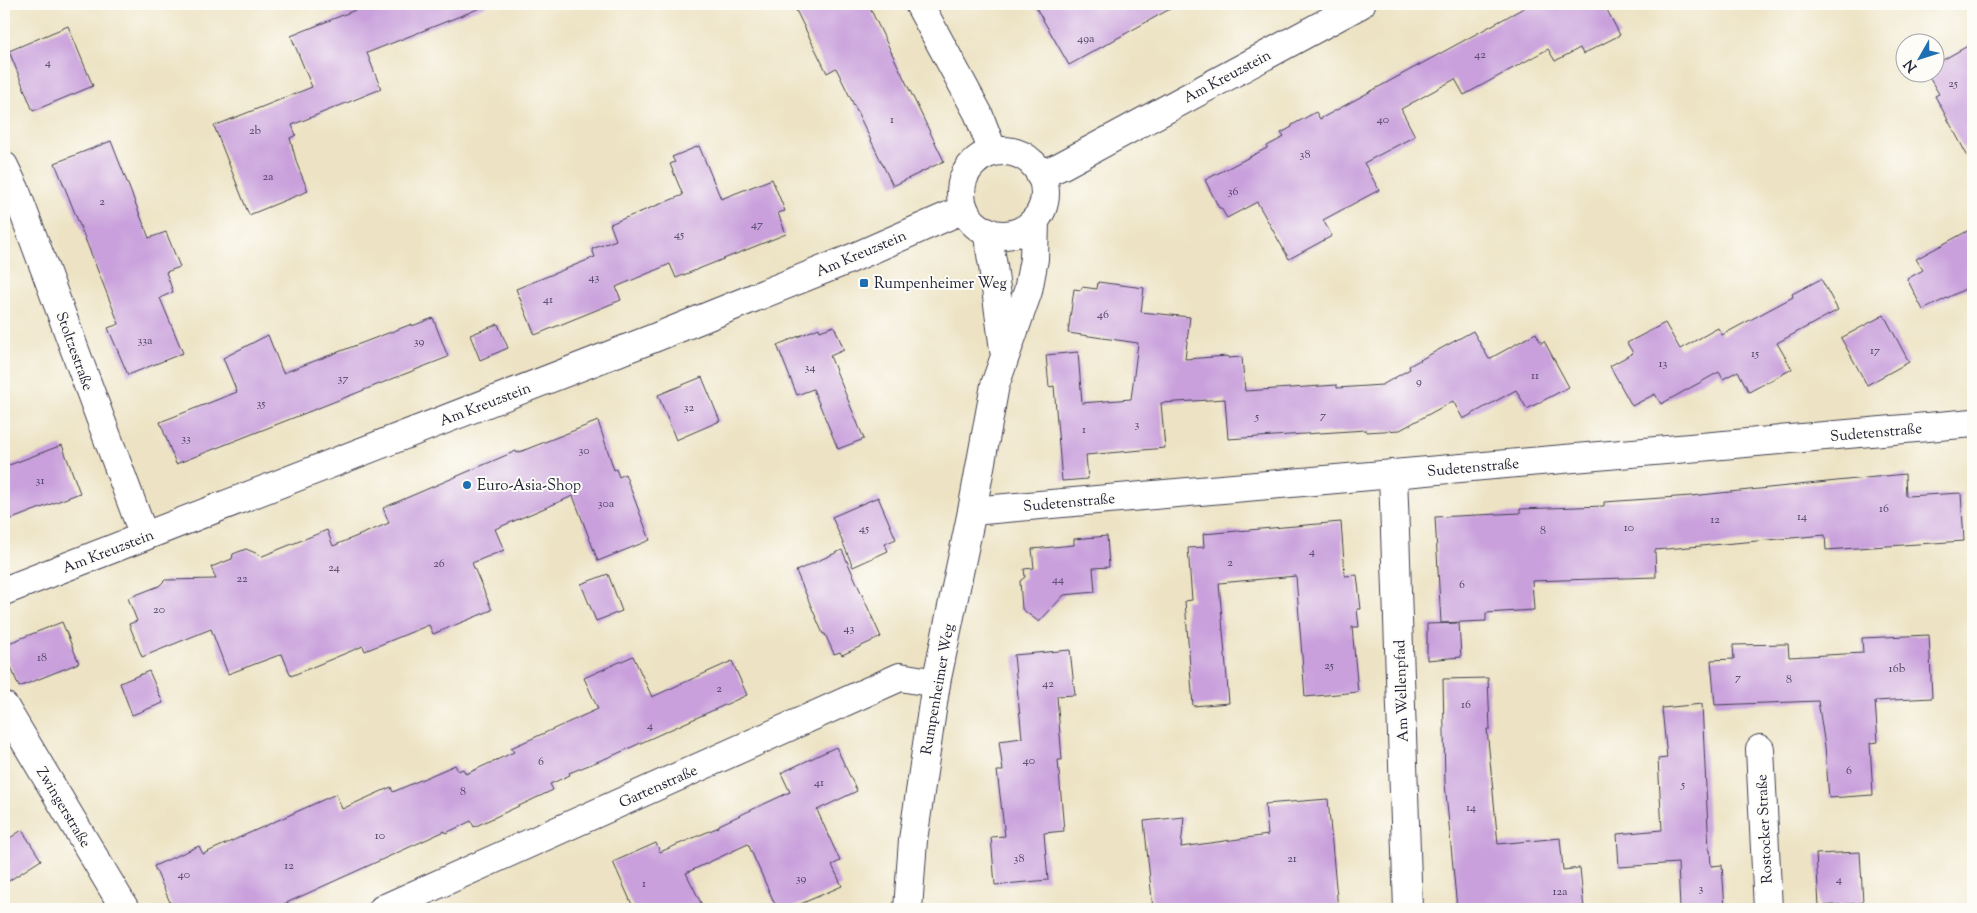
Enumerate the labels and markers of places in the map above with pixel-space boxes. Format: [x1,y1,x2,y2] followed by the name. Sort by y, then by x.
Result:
[874,274,1007,295] place label: Rumpenheimer Weg
[858,277,870,289] marker: Rumpenheimer Weg
[477,476,581,497] place label: Euro-Asia-Shop
[461,479,473,491] marker: Euro-Asia-Shop

